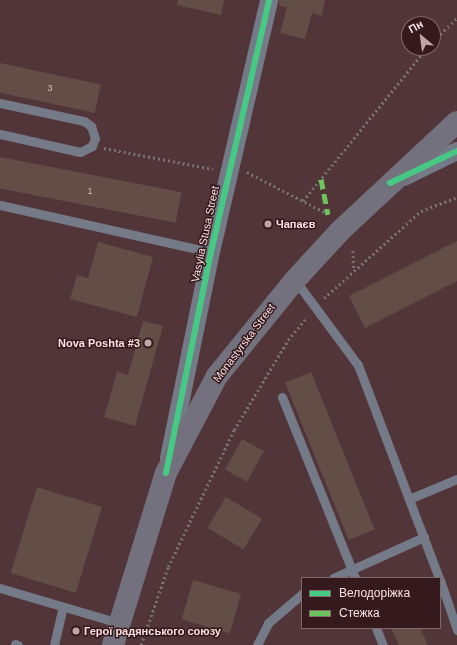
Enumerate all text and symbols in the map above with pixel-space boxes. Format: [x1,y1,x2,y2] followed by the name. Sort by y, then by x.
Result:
[401,16,441,56] north arrow
[406,18,425,35] text: Пн
[47,83,53,93] house number: 3
[188,185,222,283] street label: Vasylia Stusa Street
[87,186,93,196] house number: 1
[276,217,315,231] place label: Чапаєв
[263,219,273,229] marker: Чапаєв
[210,301,278,385] street label: Monastyrska Street
[58,336,140,350] place label: Nova Poshta #3
[143,338,153,348] marker: Nova Poshta #3
[301,577,441,629] legend
[339,586,410,600] text: Велодоріжка
[339,606,380,620] text: Стежка
[84,624,221,638] place label: Герої радянського союзу
[71,626,81,636] marker: Герої радянського союзу

